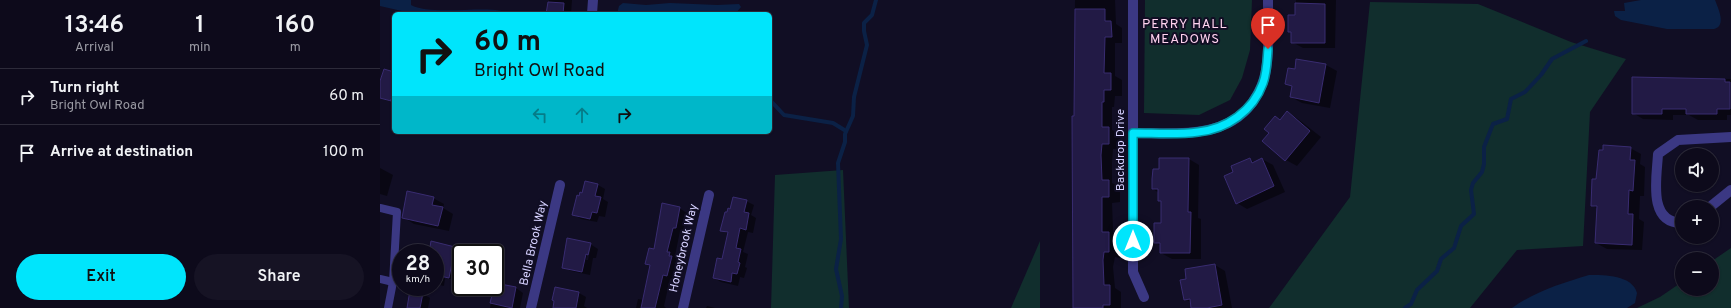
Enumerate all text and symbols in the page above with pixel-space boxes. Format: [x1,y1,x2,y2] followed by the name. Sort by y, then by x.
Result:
[1251,8,1285,49] pin
[65,11,124,41] text: 13:46
[195,11,205,41] text: 1
[275,11,315,41] text: 160
[1257,14,1279,36] icon: arrive
[1142,17,1228,48] district label: PERRY HALL MEADOWS
[474,25,541,61] text: 60 m
[408,28,460,80] icon: right
[75,40,114,56] text: Arrival
[189,40,211,56] text: min
[290,40,301,56] text: m
[474,60,605,83] text: Bright Owl Road
[50,79,119,98] text: Turn right
[16,86,38,108] icon: right
[329,87,364,106] text: 60 m
[50,98,144,114] text: Bright Owl Road
[529,104,551,126] icon: left
[571,104,593,126] icon: ahead
[613,104,635,126] icon: right
[1113,109,1129,191] street label: Backdrop Drive
[16,142,38,164] icon: arrive
[50,143,193,162] text: Arrive at destination
[323,143,364,162] text: 100 m
[1675,148,1719,296] map controls
[1675,148,1719,192] button: sound
[516,199,552,287] street label: Bella Brook Way
[1675,200,1719,244] button: +
[666,202,702,294] street label: Honeybrook Way
[1112,220,1154,262] position arrow
[452,244,504,296] speed limit sign: 30
[406,252,430,278] text: 28
[1675,252,1719,296] button: −
[16,254,186,300] button: Exit
[194,254,364,300] button: Share
[406,273,430,286] text: km/h

